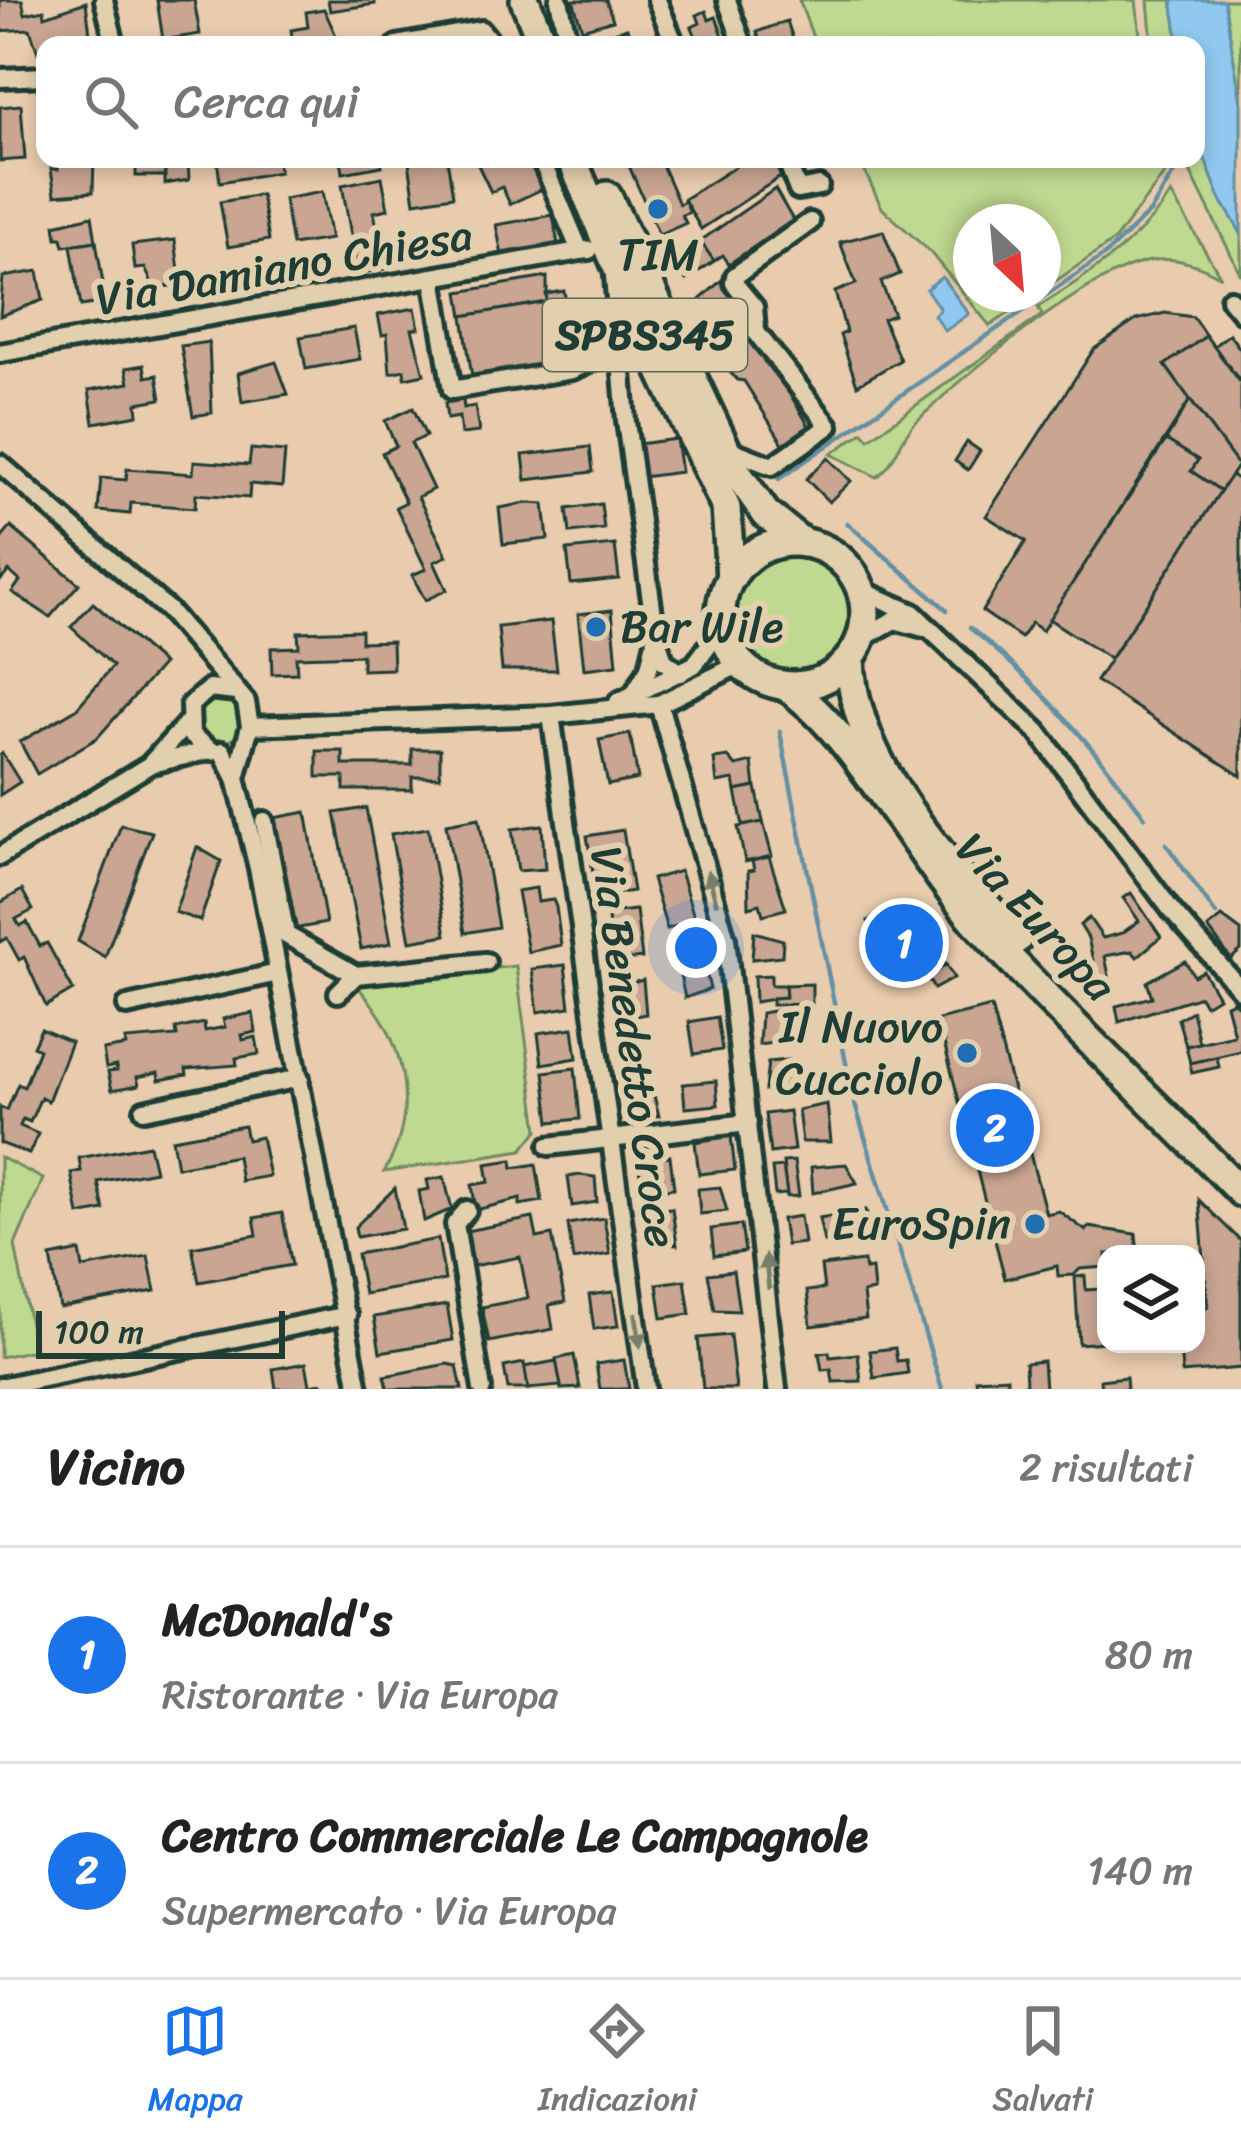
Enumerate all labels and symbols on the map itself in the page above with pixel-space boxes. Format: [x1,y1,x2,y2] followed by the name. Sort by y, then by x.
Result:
[89,195,479,339] street label: Via Damiano Chiesa
[645,196,671,222] marker: TIM
[953,204,1061,312] north arrow
[617,215,699,295] place label: TIM
[543,299,747,371] road number: SPBS345
[620,587,783,667] place label: Bar Wile
[583,614,609,640] marker: Bar Wile
[935,813,1137,1021] street label: Via Europa
[566,841,702,1253] street label: Via Benedetto Croce
[701,868,720,905] one-way arrow
[865,898,943,988] pin: 1
[666,918,726,978] your location
[776,987,943,1119] place label: Il Nuovo Cucciolo
[954,1040,980,1066] marker: Il Nuovo Cucciolo
[956,1083,1034,1173] pin: 2
[832,1184,1011,1264] place label: EuroSpin
[1022,1211,1048,1237] marker: EuroSpin
[757,1253,776,1291] one-way arrow
[36,1305,285,1358] scale bar
[629,1311,648,1349] one-way arrow

